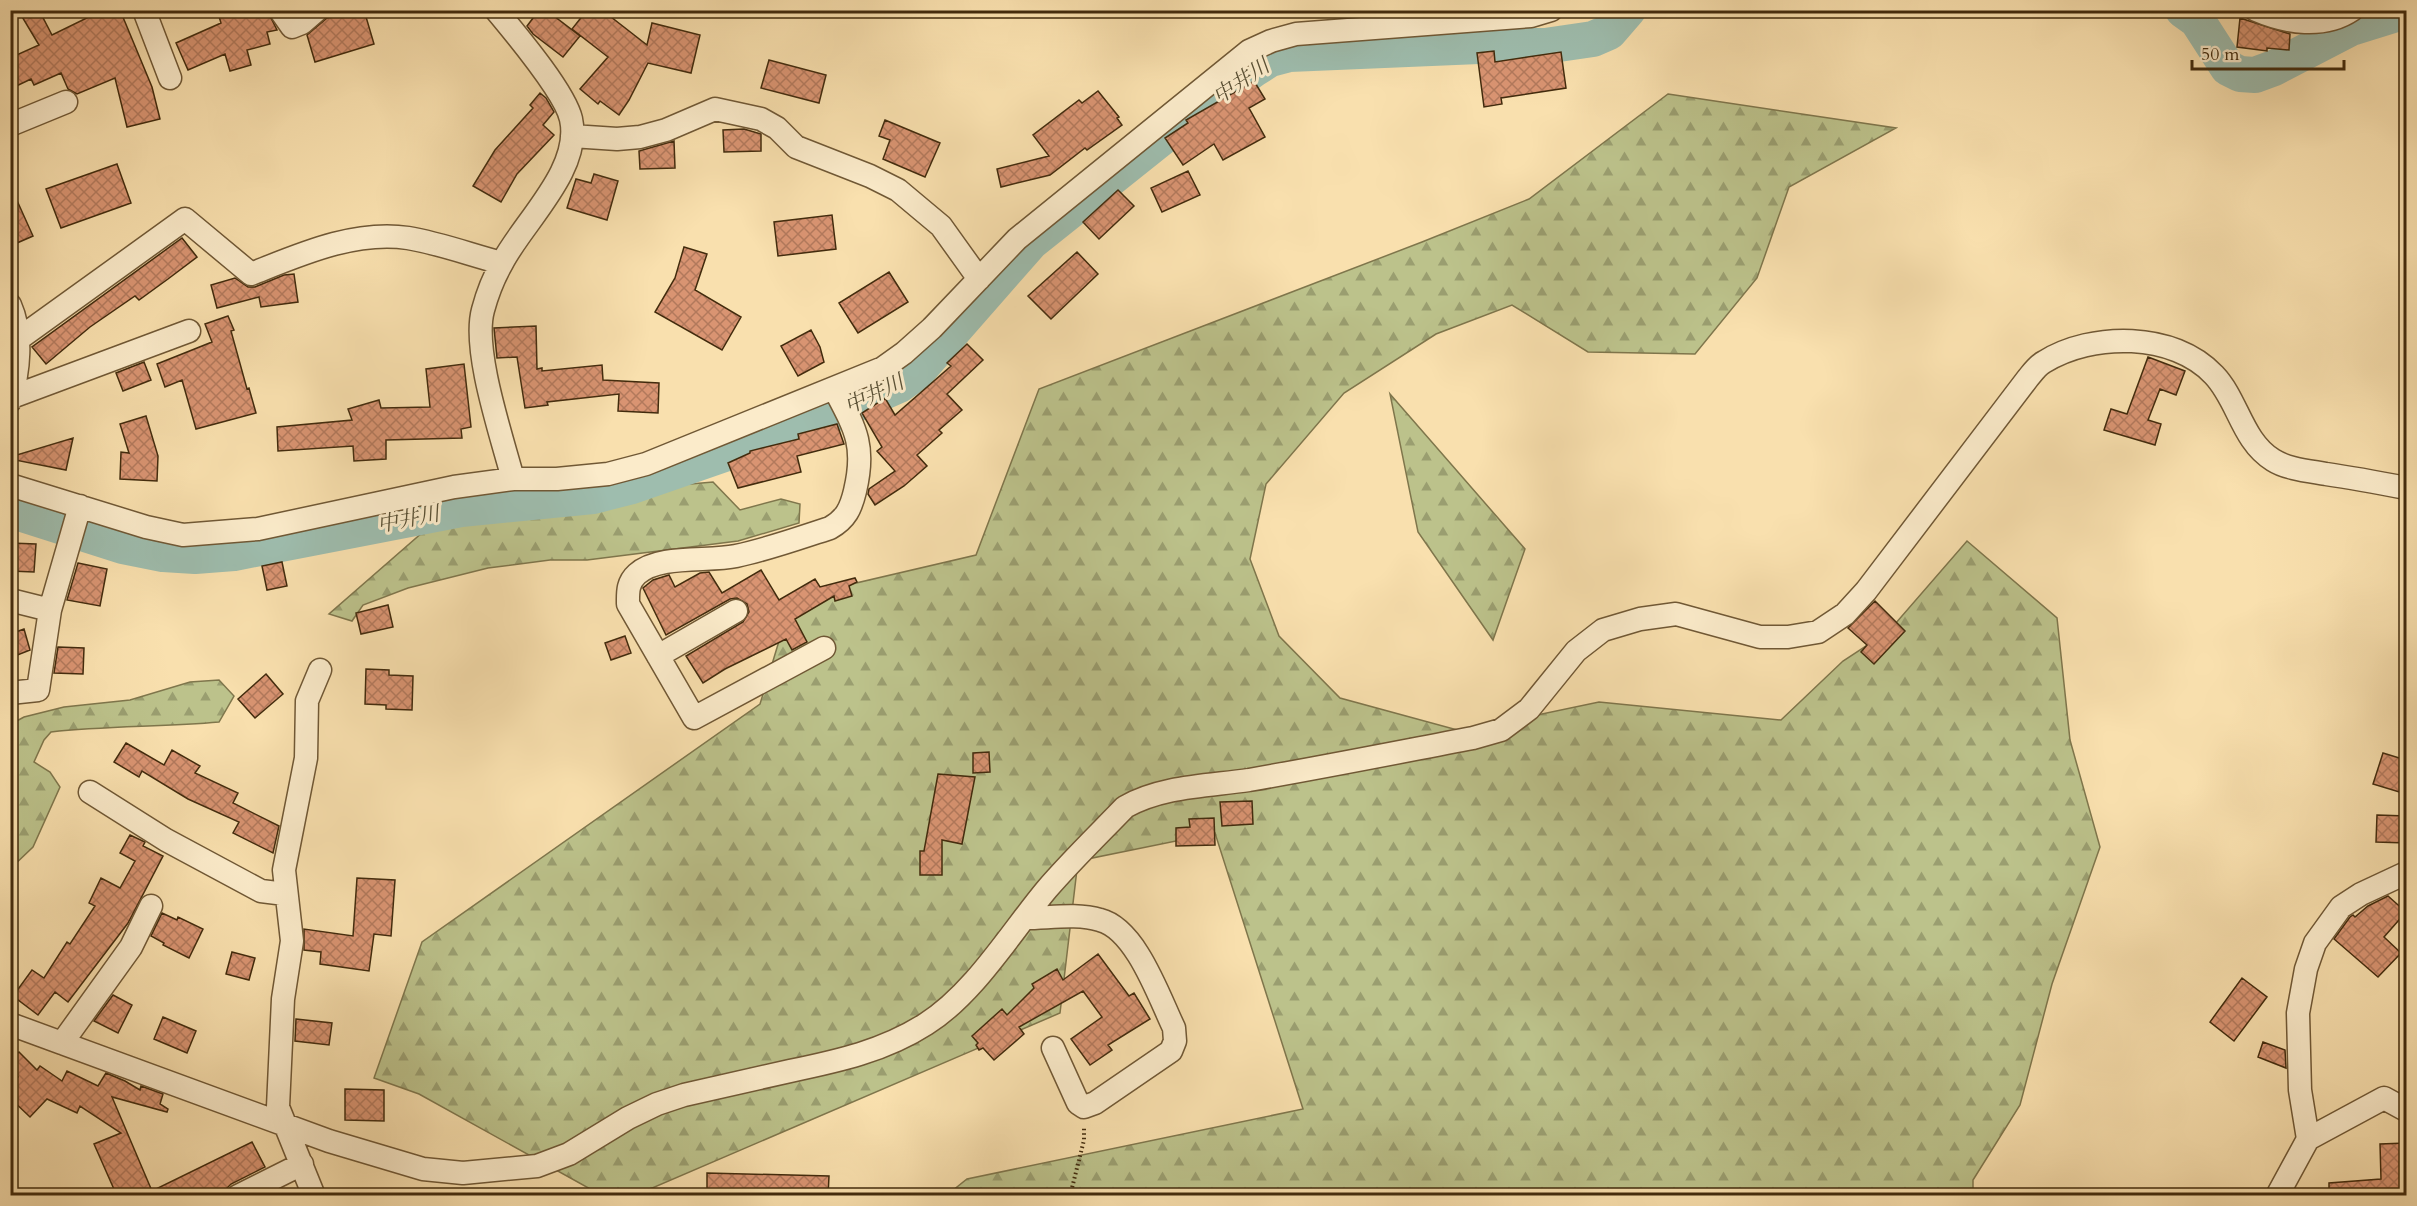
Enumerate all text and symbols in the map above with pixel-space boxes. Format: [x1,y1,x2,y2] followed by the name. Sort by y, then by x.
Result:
[2192,33,2344,71] scale bar
[2201,42,2240,67] text: 50 m
[1207,51,1277,111] water label: 中井川
[840,367,911,421] water label: 中井川
[374,499,444,540] water label: 中井川

